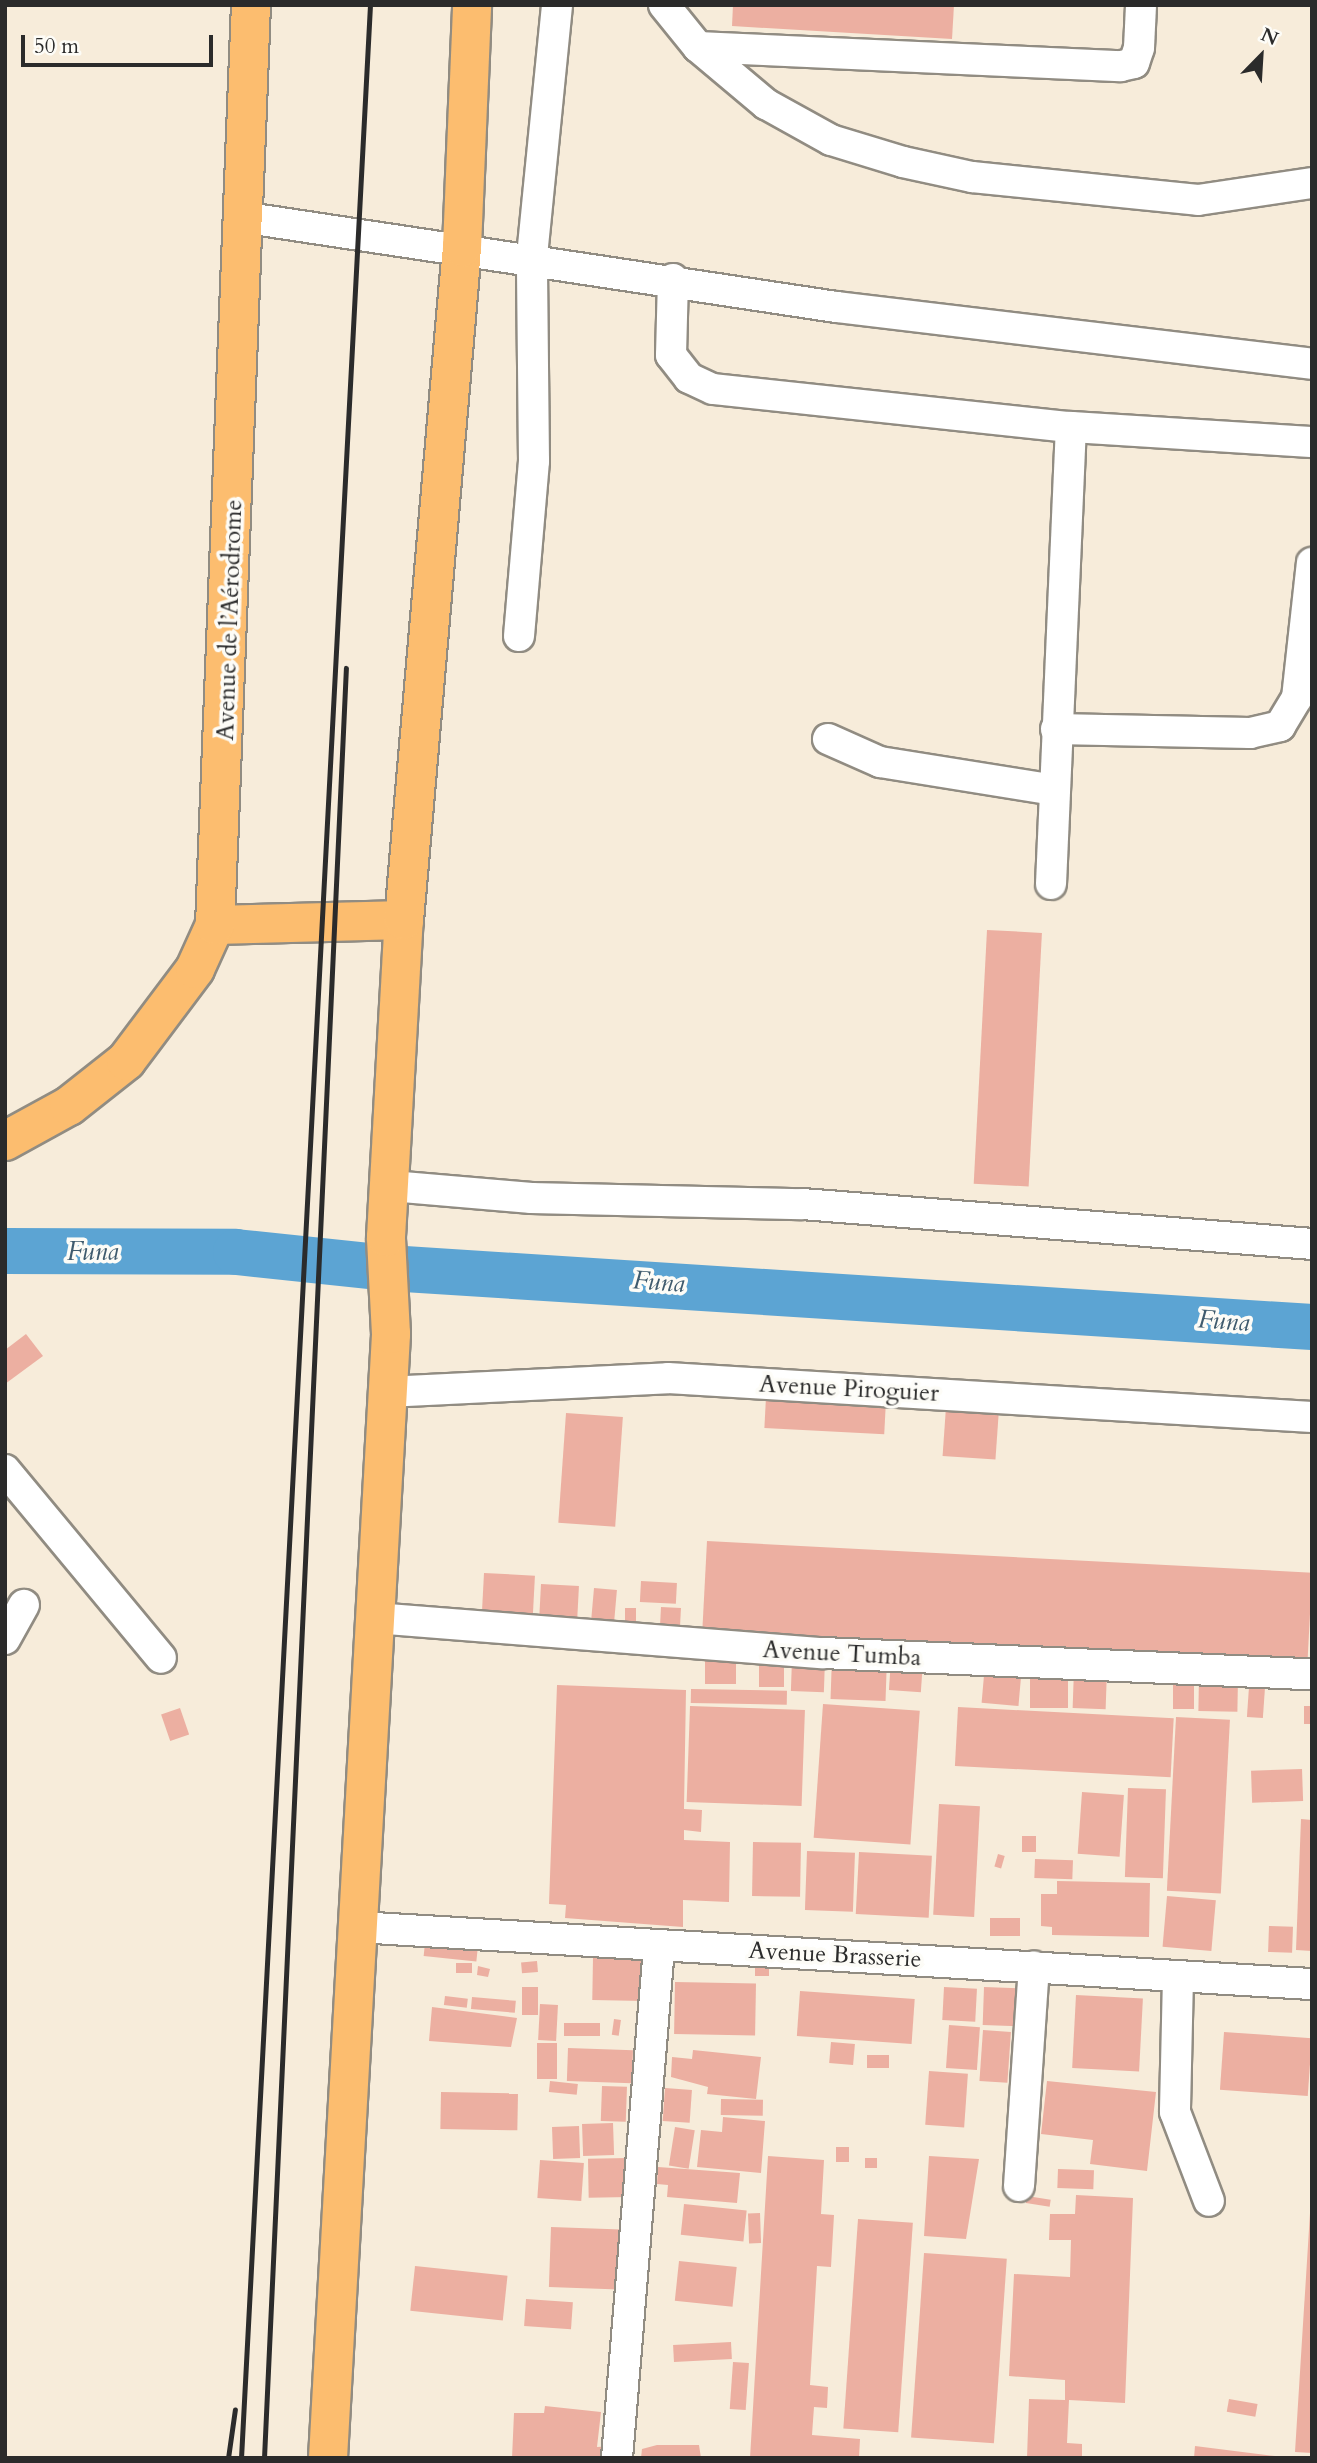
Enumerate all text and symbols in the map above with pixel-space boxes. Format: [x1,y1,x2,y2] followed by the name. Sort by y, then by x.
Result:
[24,21,217,65] scale bar
[1226,21,1296,91] north arrow
[1257,22,1282,52] text: N
[34,32,79,61] text: 50 m
[211,499,249,741] street label: Avenue de l’Aérodrome
[67,1236,119,1268] water label: Funa
[632,1265,686,1299] water label: Funa
[1197,1304,1251,1338] water label: Funa
[758,1370,940,1408] street label: Avenue Piroguier
[762,1635,922,1673] street label: Avenue Tumba
[748,1936,922,1974] street label: Avenue Brasserie

